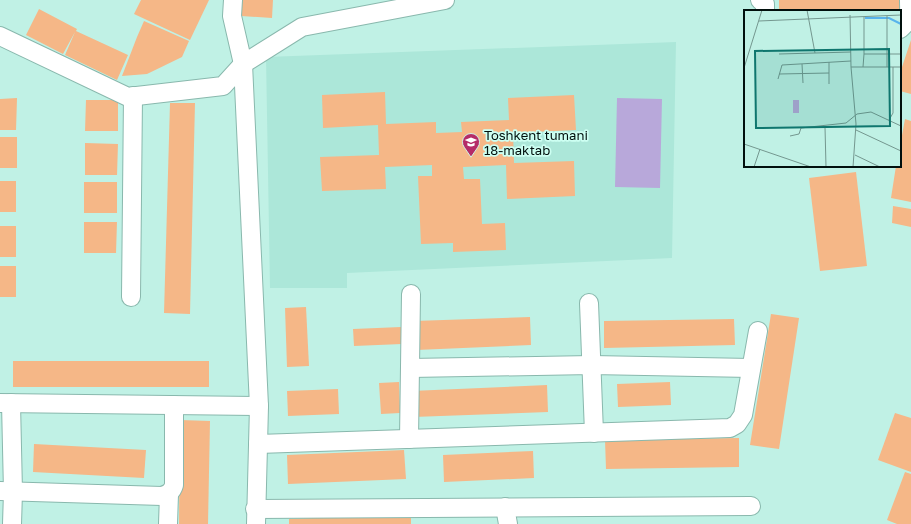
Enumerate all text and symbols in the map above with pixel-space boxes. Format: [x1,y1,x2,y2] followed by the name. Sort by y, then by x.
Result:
[744,10,901,167] inset map
[484,127,588,158] place label: Toshkent tumani 18-maktab
[461,132,481,157] school or university icon: Toshkent tumani 18-maktab

